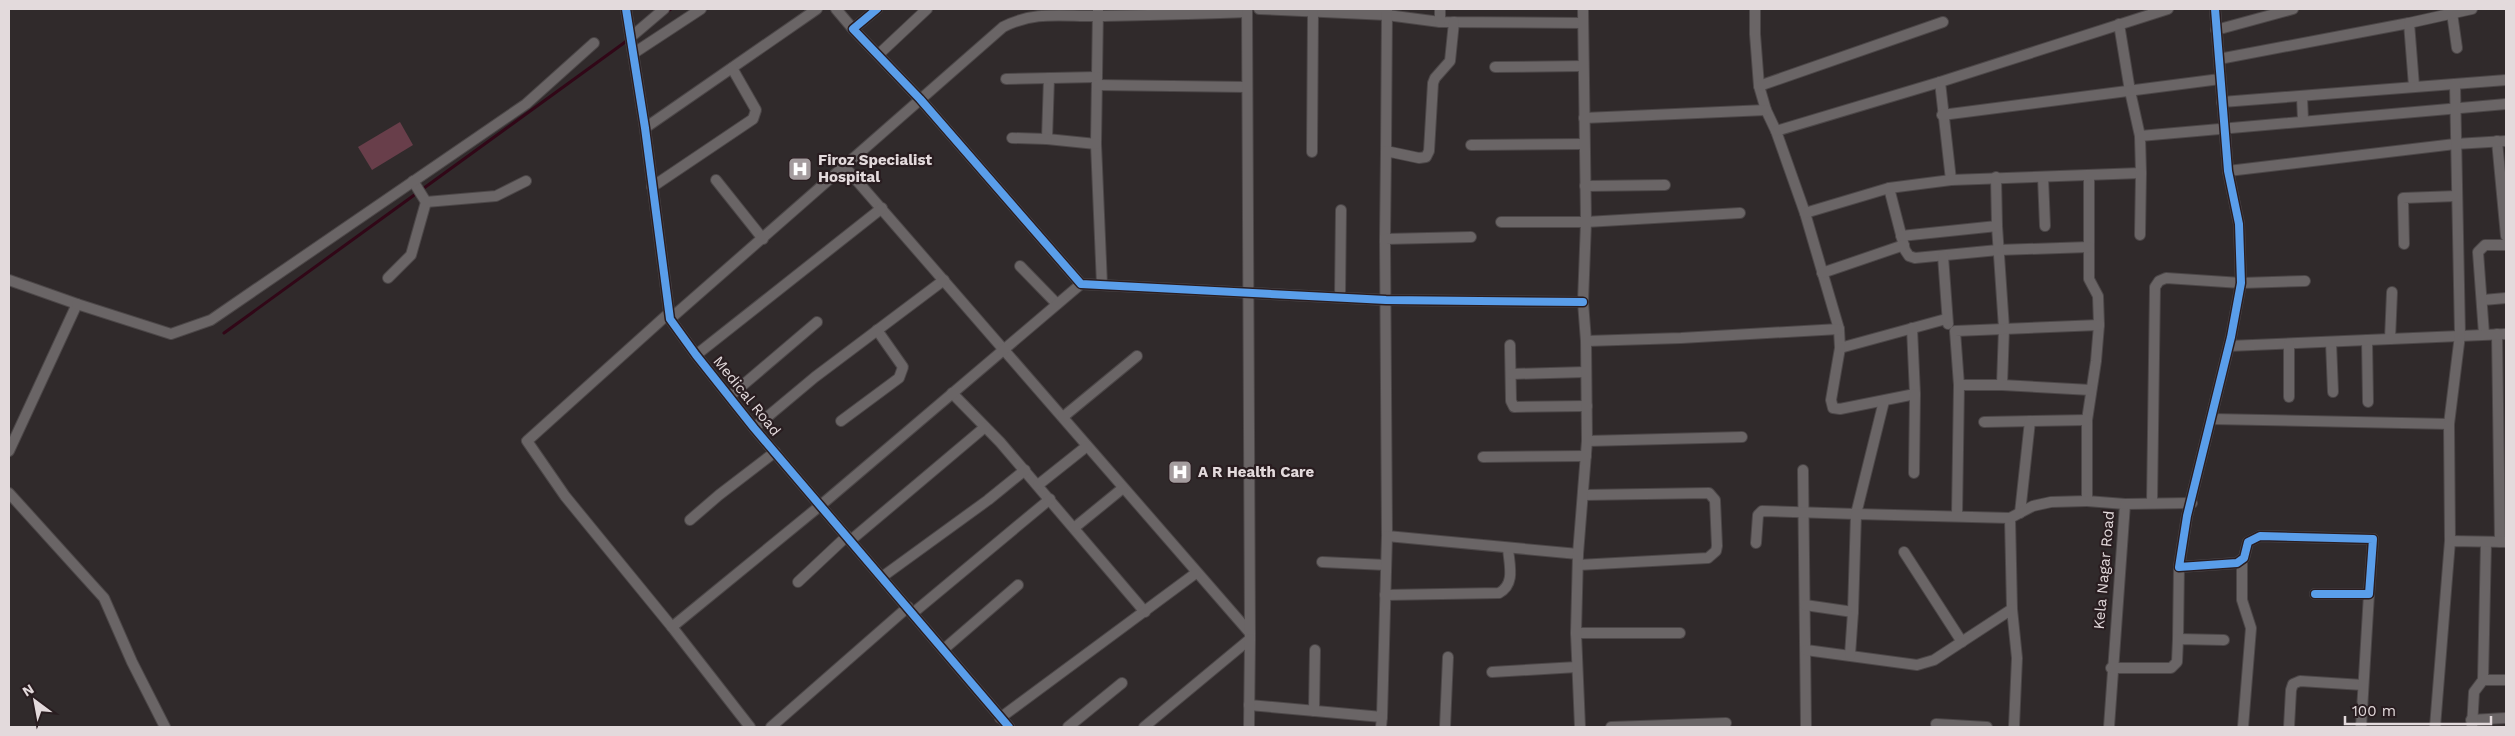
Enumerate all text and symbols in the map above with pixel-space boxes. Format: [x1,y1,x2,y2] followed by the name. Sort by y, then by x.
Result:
[818,151,932,186] place label: Firoz Specialist Hospital
[787,156,813,182] hospital icon: Firoz Specialist Hospital
[709,352,785,440] street label: Medical Road
[1167,459,1193,485] hospital icon: A R Health Care
[1198,463,1314,481] place label: A R Health Care
[2090,510,2118,630] street label: Kela Nagar Road
[10,676,60,726] north arrow
[19,680,37,700] text: N
[2345,694,2491,726] scale bar
[2352,702,2396,720] text: 100 m

